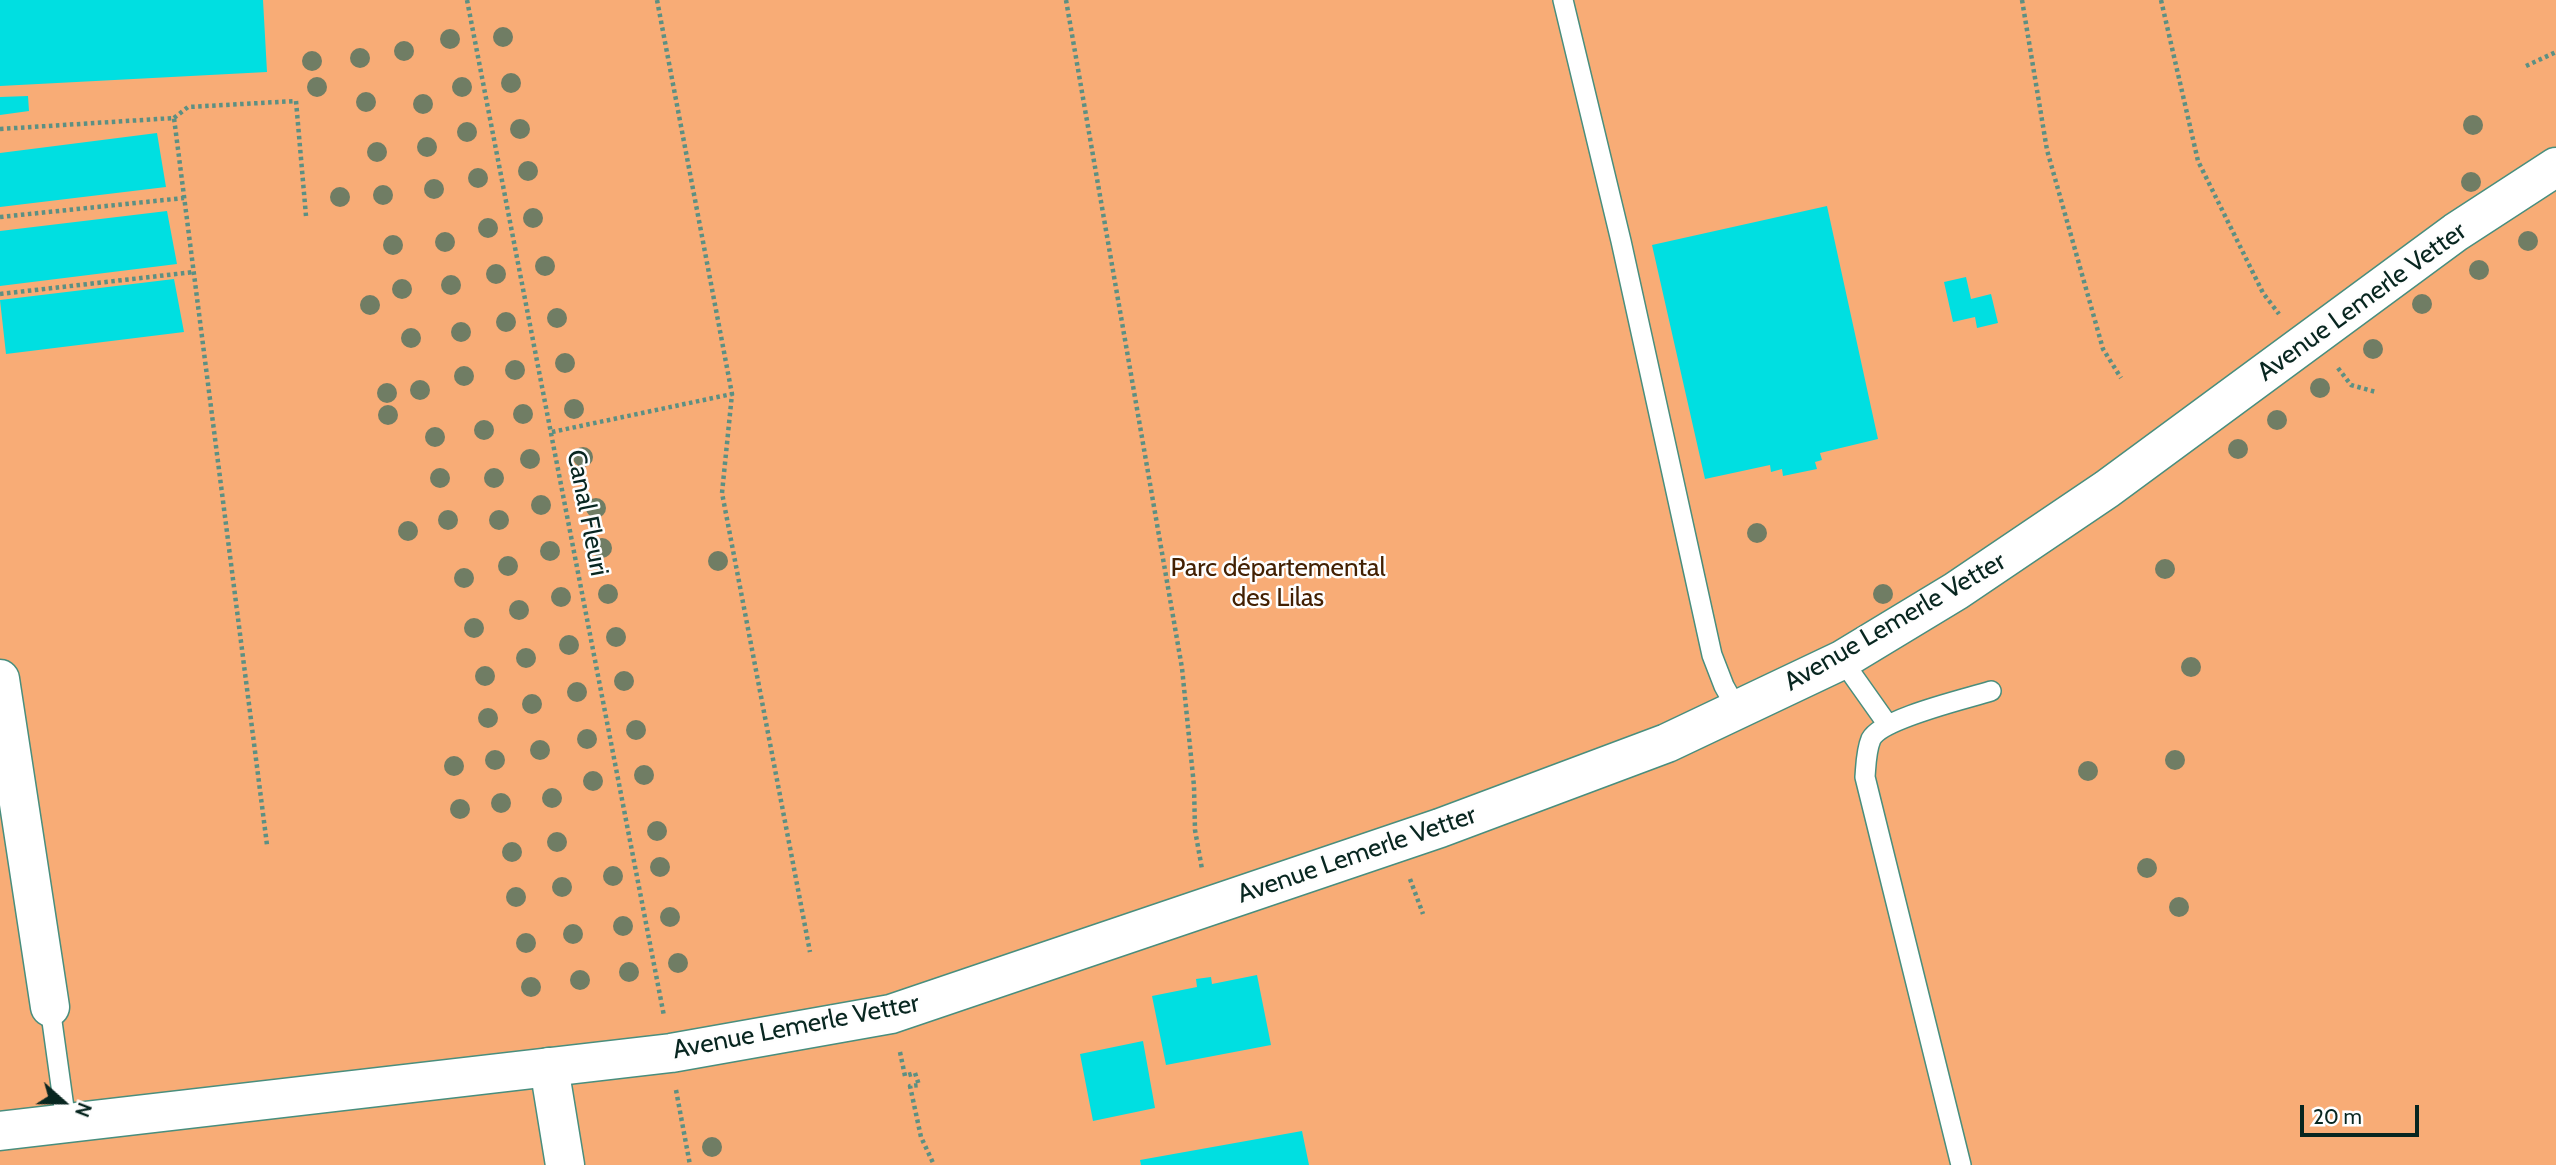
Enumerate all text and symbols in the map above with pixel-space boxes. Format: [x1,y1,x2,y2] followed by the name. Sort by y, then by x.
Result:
[2252,216,2472,388] street label: Avenue Lemerle Vetter
[559,447,615,579] street label: Canal Fleuri
[1779,546,2011,698] street label: Avenue Lemerle Vetter
[1170,552,1386,614] park label: Parc départemental des Lilas
[1234,799,1480,911] street label: Avenue Lemerle Vetter
[670,988,922,1066] street label: Avenue Lemerle Vetter
[28,1067,98,1137] north arrow
[2304,1092,2423,1136] scale bar
[70,1099,96,1120] text: N
[2313,1104,2362,1129] text: 20 m

